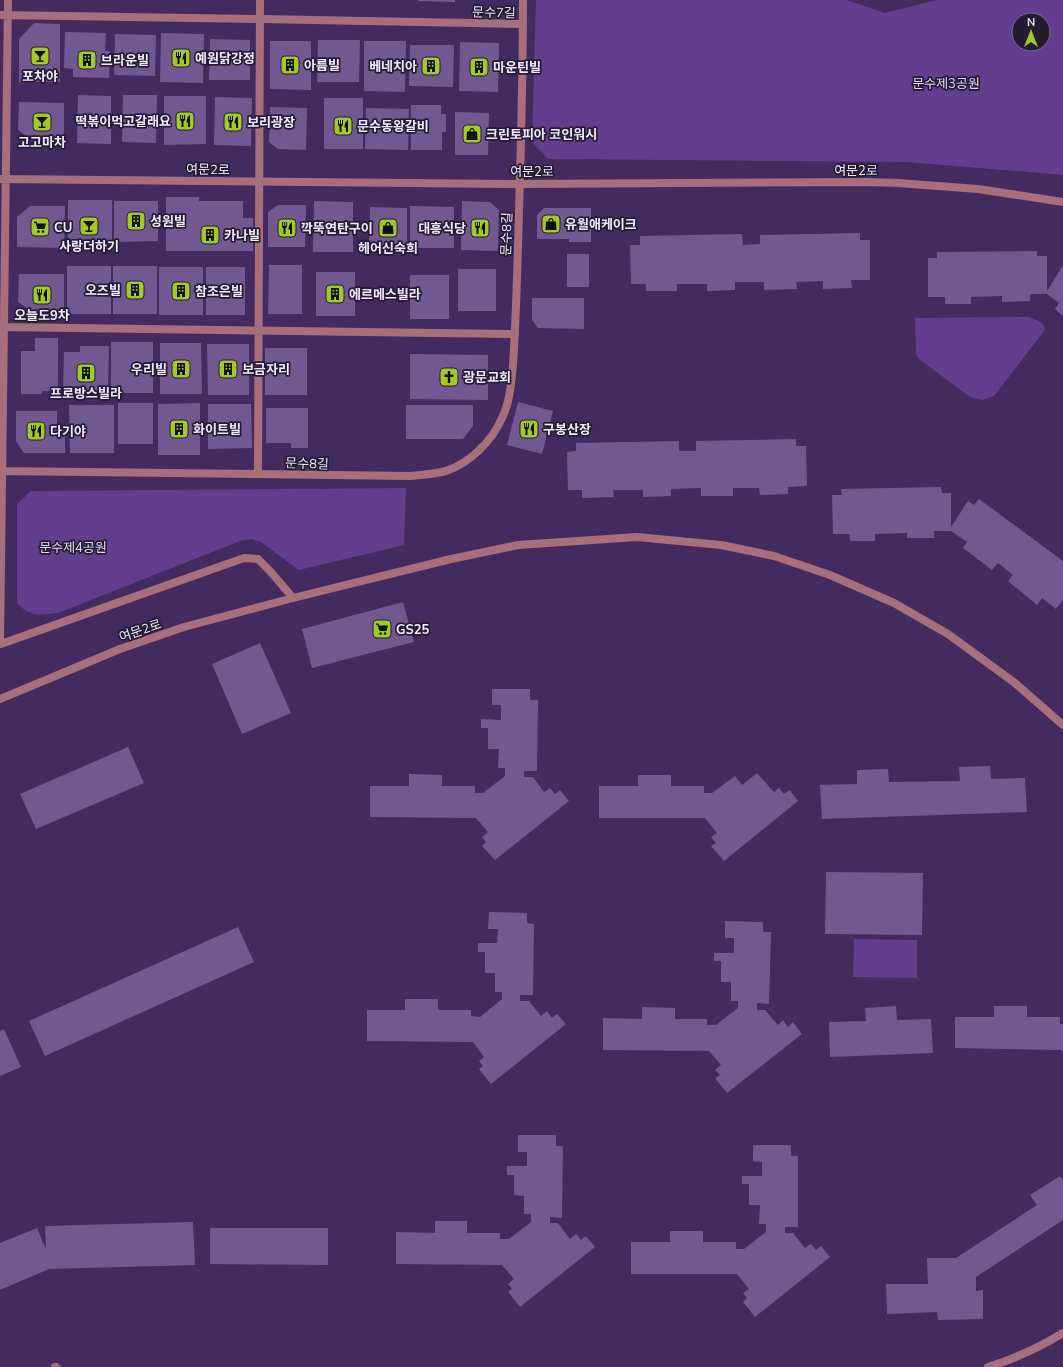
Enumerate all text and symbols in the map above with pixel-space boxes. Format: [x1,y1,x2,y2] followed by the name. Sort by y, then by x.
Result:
[472,4,516,22] street label: 문수7길
[1011,12,1051,52] north arrow
[1027,15,1035,30] text: N
[29,45,51,67] bar icon: 포차야
[170,47,192,69] restaurant icon: 예원닭강정
[76,49,98,71] building icon: 브라운빌
[195,50,255,68] place label: 예원닭강정
[101,52,149,70] place label: 브라운빌
[279,54,301,76] building icon: 아름빌
[420,55,442,77] building icon: 베네치아
[468,56,490,78] building icon: 마운틴빌
[304,57,340,75] place label: 아름빌
[369,58,417,76] place label: 베네치아
[493,59,541,77] place label: 마운틴빌
[22,68,58,86] place label: 포차야
[912,75,980,93] park label: 문수제3공원
[174,110,196,132] restaurant icon: 떡볶이먹고갈래요
[31,111,53,133] bar icon: 고고마차
[222,111,244,133] restaurant icon: 보리광장
[75,113,171,131] place label: 떡볶이먹고갈래요
[247,114,295,132] place label: 보리광장
[332,115,354,137] restaurant icon: 문수동왕갈비
[357,118,429,136] place label: 문수동왕갈비
[461,123,483,145] shop icon: 크린토피아 코인워시
[486,126,597,144] place label: 크린토피아 코인워시
[18,134,66,152] place label: 고고마차
[186,161,230,179] street label: 여문2로
[834,162,878,180] street label: 여문2로
[510,163,554,181] street label: 여문2로
[125,210,147,232] building icon: 성원빌
[497,212,517,256] street label: 문수8길
[150,213,186,231] place label: 성원빌
[540,213,562,235] shop icon: 유월애케이크
[78,215,100,237] bar icon: 사랑더하기
[29,216,51,238] supermarket icon: CU
[565,216,637,234] place label: 유월애케이크
[276,217,298,239] restaurant icon: 깍뚝연탄구이
[377,217,399,239] shop icon: 헤어신숙희
[469,217,491,239] restaurant icon: 대흥식당
[54,219,72,237] place label: CU
[301,220,373,238] place label: 깍뚝연탄구이
[418,220,466,238] place label: 대흥식당
[199,224,221,246] building icon: 카나빌
[224,227,260,245] place label: 카나빌
[59,238,119,256] place label: 사랑더하기
[358,240,418,258] place label: 헤어신숙희
[124,279,146,301] building icon: 오즈빌
[170,280,192,302] building icon: 참조은빌
[85,282,121,300] place label: 오즈빌
[195,283,243,301] place label: 참조은빌
[324,283,346,305] building icon: 에르메스빌라
[31,284,53,306] restaurant icon: 오늘도9차
[349,286,421,304] place label: 에르메스빌라
[14,307,70,325] place label: 오늘도9차
[170,358,192,380] building icon: 우리빌
[217,358,239,380] building icon: 보금자리
[131,361,167,379] place label: 우리빌
[242,361,290,379] place label: 보금자리
[75,362,97,384] building icon: 프로방스빌라
[438,366,460,388] church icon: 광문교회
[463,369,511,387] place label: 광문교회
[50,385,122,403] place label: 프로방스빌라
[168,418,190,440] building icon: 화이트빌
[518,418,540,440] restaurant icon: 구봉산장
[25,420,47,442] restaurant icon: 다기야
[193,421,241,439] place label: 화이트빌
[543,421,591,439] place label: 구봉산장
[50,423,86,441] place label: 다기야
[285,454,329,474] street label: 문수8길
[39,539,107,557] park label: 문수제4공원
[117,615,164,647] street label: 여문2로
[371,618,393,640] supermarket icon: GS25
[396,621,430,639] place label: GS25

